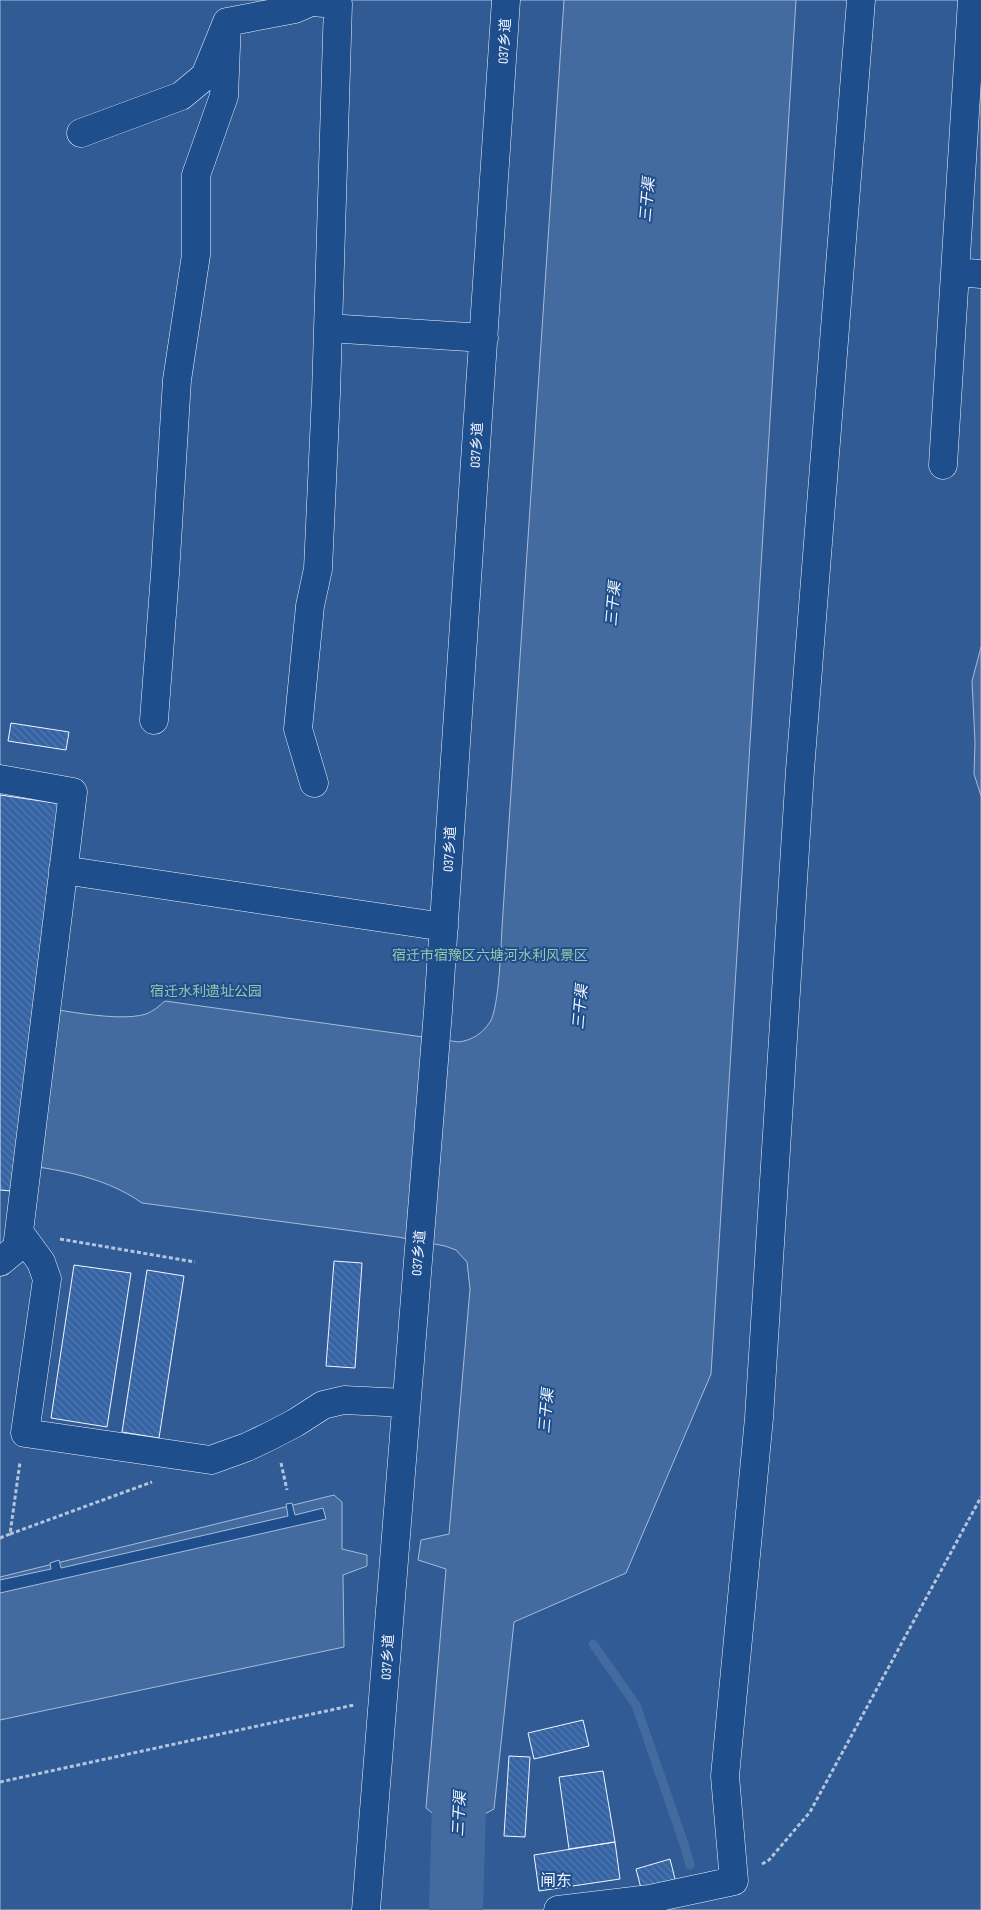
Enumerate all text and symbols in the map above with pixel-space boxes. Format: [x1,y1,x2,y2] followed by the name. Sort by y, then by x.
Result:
[494,18,515,64] street label: 037乡道
[636,175,659,223] water label: 三干渠
[466,422,487,468] street label: 037乡道
[602,579,625,627] water label: 三干渠
[439,826,460,872] street label: 037乡道
[392,947,588,964] park label: 宿迁市宿豫区六塘河水利风景区
[569,982,592,1030] water label: 三干渠
[150,983,262,1000] park label: 宿迁水利遗址公园
[408,1230,429,1277] street label: 037乡道
[535,1386,558,1434] water label: 三干渠
[377,1634,398,1680] street label: 037乡道
[449,1789,470,1837] water label: 三干渠
[540,1872,572,1891] district label: 闸东

